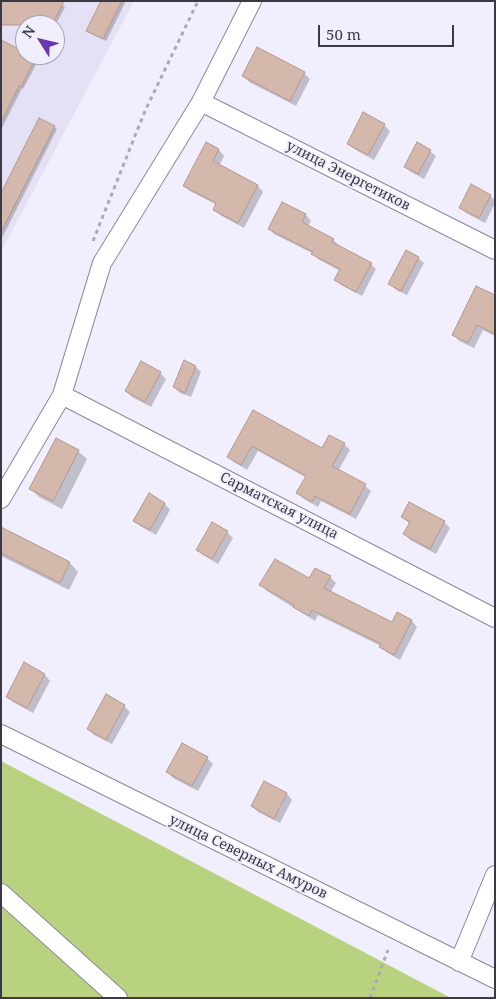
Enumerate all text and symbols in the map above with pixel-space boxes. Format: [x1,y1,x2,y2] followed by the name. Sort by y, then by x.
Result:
[15,15,65,65] north arrow
[321,15,457,47] scale bar
[17,21,39,42] text: N
[326,24,361,44] text: 50 m
[283,138,413,214] street label: улица Энергетиков
[217,469,341,543] street label: Сарматская улица
[166,811,330,903] street label: улица Северных Амуров

